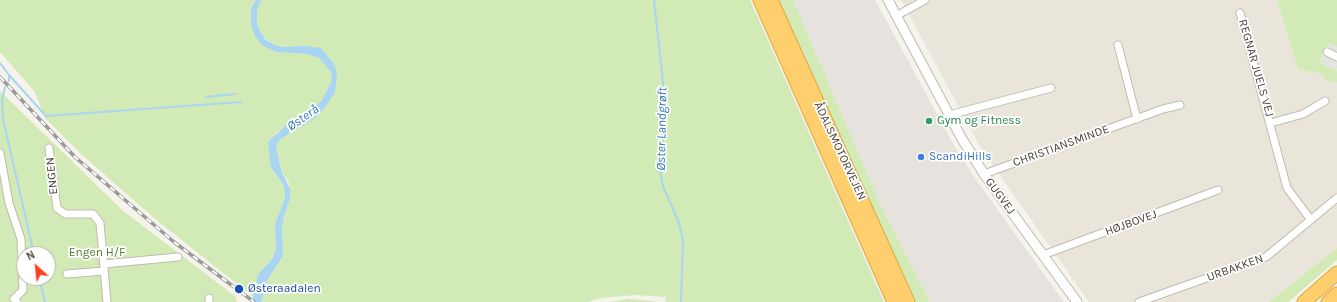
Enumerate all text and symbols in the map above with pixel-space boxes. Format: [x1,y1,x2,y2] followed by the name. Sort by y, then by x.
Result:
[1235,18,1277,118] street label: REGNAR JUELS VEJ
[653,87,671,171] water label: Øster Landgrøft
[811,100,869,202] street label: ÅDALSMOTORVEJEN
[284,102,322,134] water label: Østerå
[937,114,1021,128] place label: Gym og Fitness
[924,116,934,126] marker: Gym og Fitness
[1011,122,1111,170] street label: CHRISTIANSMINDE
[929,150,992,164] place label: ScandiHills
[916,152,926,162] marker: ScandiHills
[43,157,61,195] street label: ENGEN
[982,175,1018,217] street label: GUGVEJ
[1103,207,1159,239] street label: HØJBOVEJ
[16,246,56,286] north arrow
[69,246,125,260] park label: Engen H/F
[24,248,37,263] text: N
[1205,251,1265,285] street label: URBAKKEN
[248,282,321,296] place label: Østeraadalen
[233,283,245,295] marker: Østeraadalen

